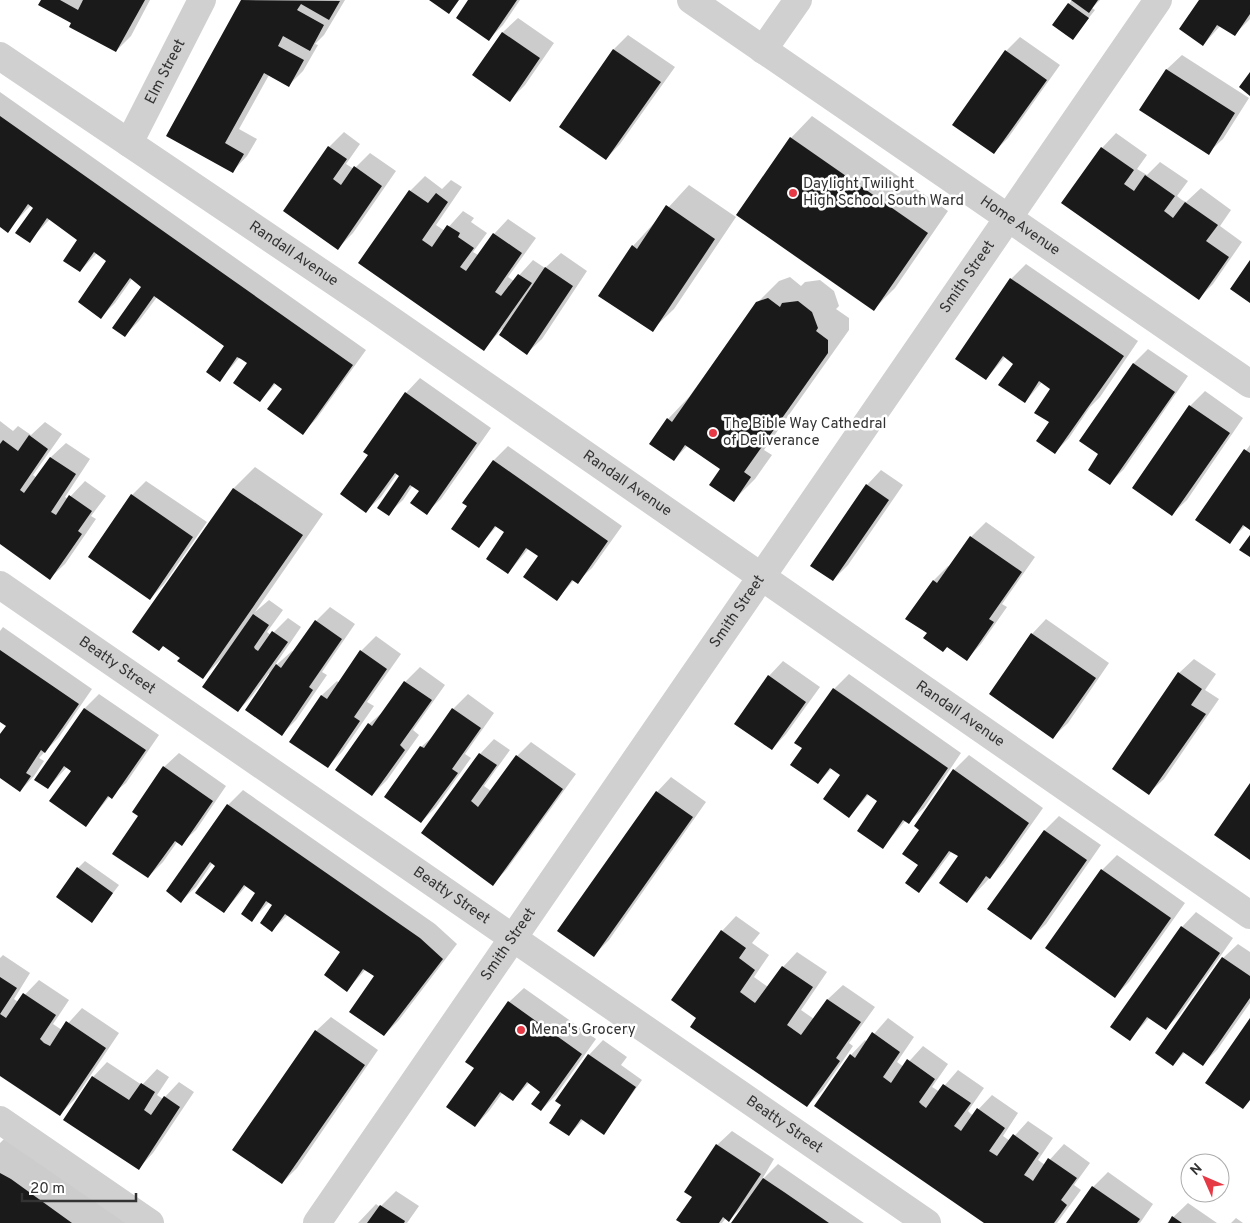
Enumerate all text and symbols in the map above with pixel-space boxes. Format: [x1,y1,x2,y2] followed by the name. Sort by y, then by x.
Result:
[141,36,190,107] street label: Elm Street
[803,175,964,211] place label: Daylight Twilight High School South Ward
[787,187,799,199] marker: Daylight Twilight High School South Ward
[976,192,1064,260] street label: Home Avenue
[245,217,342,291] street label: Randall Avenue
[936,237,999,317] street label: Smith Street
[723,415,886,451] place label: The Bible Way Cathedral of Deliverance
[707,427,719,439] marker: The Bible Way Cathedral of Deliverance
[579,446,675,521] street label: Randall Avenue
[706,572,769,652] street label: Smith Street
[75,632,159,699] street label: Beatty Street
[912,677,1008,752] street label: Randall Avenue
[409,863,494,929] street label: Beatty Street
[477,904,540,985] street label: Smith Street
[531,1021,636,1040] place label: Mena's Grocery
[515,1024,527,1036] marker: Mena's Grocery
[742,1092,826,1158] street label: Beatty Street
[1180,1153,1230,1203] north arrow
[1187,1160,1206,1179] text: N
[22,1170,136,1202] scale bar
[30,1180,65,1199] text: 20 m

